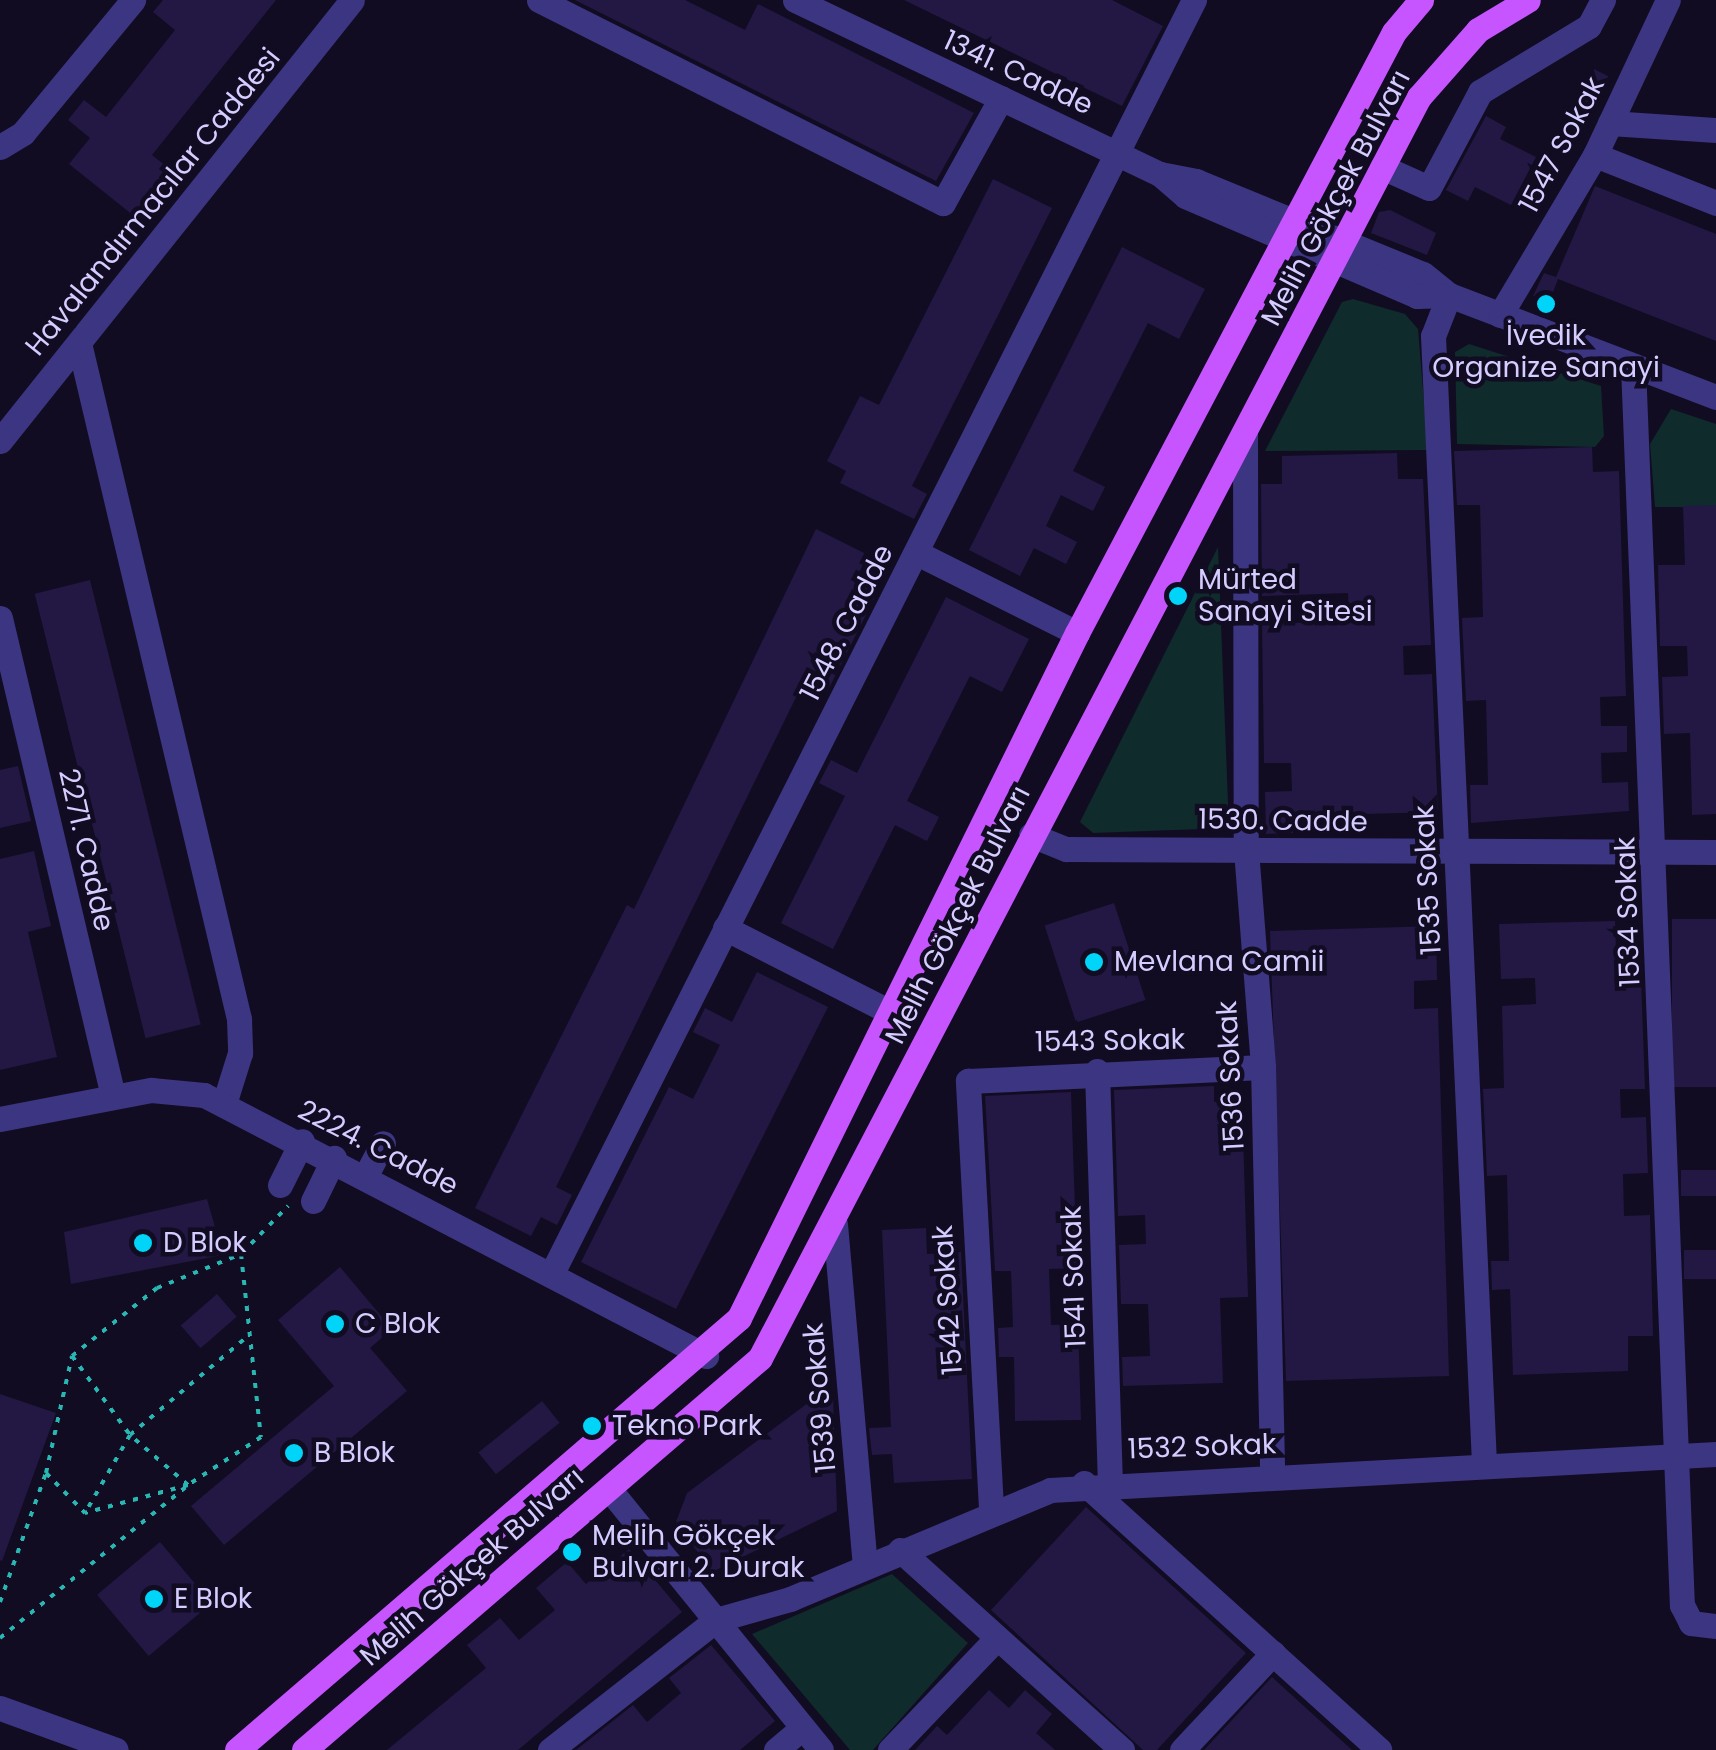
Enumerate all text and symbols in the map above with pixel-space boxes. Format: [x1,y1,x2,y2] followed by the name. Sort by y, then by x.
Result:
[938,24,1098,122] street label: 1341. Cadde
[19,42,287,362] street label: Havalandırmacılar Caddesi
[1254,64,1418,332] street label: Melih Gökçek Bulvarı
[1512,71,1612,219] street label: 1547 Sokak
[1535,293,1557,315] marker: İvedik Organize Sanayi
[1432,319,1660,385] place label: İvedik Organize Sanayi
[793,539,901,707] street label: 1548. Cadde
[1198,563,1373,629] place label: Mürted Sanayi Sitesi
[1167,585,1189,607] marker: Mürted Sanayi Sitesi
[51,766,121,934] street label: 2271. Cadde
[878,780,1038,1050] street label: Melih Gökçek Bulvarı
[1198,803,1368,839] street label: 1530. Cadde
[1407,804,1449,956] street label: 1535 Sokak
[1609,836,1647,988] street label: 1534 Sokak
[1114,945,1324,979] place label: Mevlana Camii
[1083,951,1105,973] marker: Mevlana Camii
[1210,1000,1252,1152] street label: 1536 Sokak
[1035,1023,1185,1059] street label: 1543 Sokak
[292,1093,464,1203] street label: 2224. Cadde
[1055,1205,1093,1349] street label: 1541 Sokak
[926,1224,970,1376] street label: 1542 Sokak
[163,1226,247,1260] place label: D Blok
[132,1232,154,1254] marker: D Blok
[355,1307,440,1341] place label: C Blok
[324,1313,346,1335] marker: C Blok
[797,1322,843,1474] street label: 1539 Sokak
[612,1409,762,1443] place label: Tekno Park
[581,1415,603,1437] marker: Tekno Park
[1127,1428,1277,1466] street label: 1532 Sokak
[314,1436,395,1470] place label: B Blok
[283,1442,305,1464] marker: B Blok
[353,1461,591,1673] street label: Melih Gökçek Bulvarı
[592,1519,804,1585] place label: Melih Gökçek Bulvarı 2. Durak
[561,1541,583,1563] marker: Melih Gökçek Bulvarı 2. Durak
[174,1582,252,1616] place label: E Blok
[143,1588,165,1610] marker: E Blok

